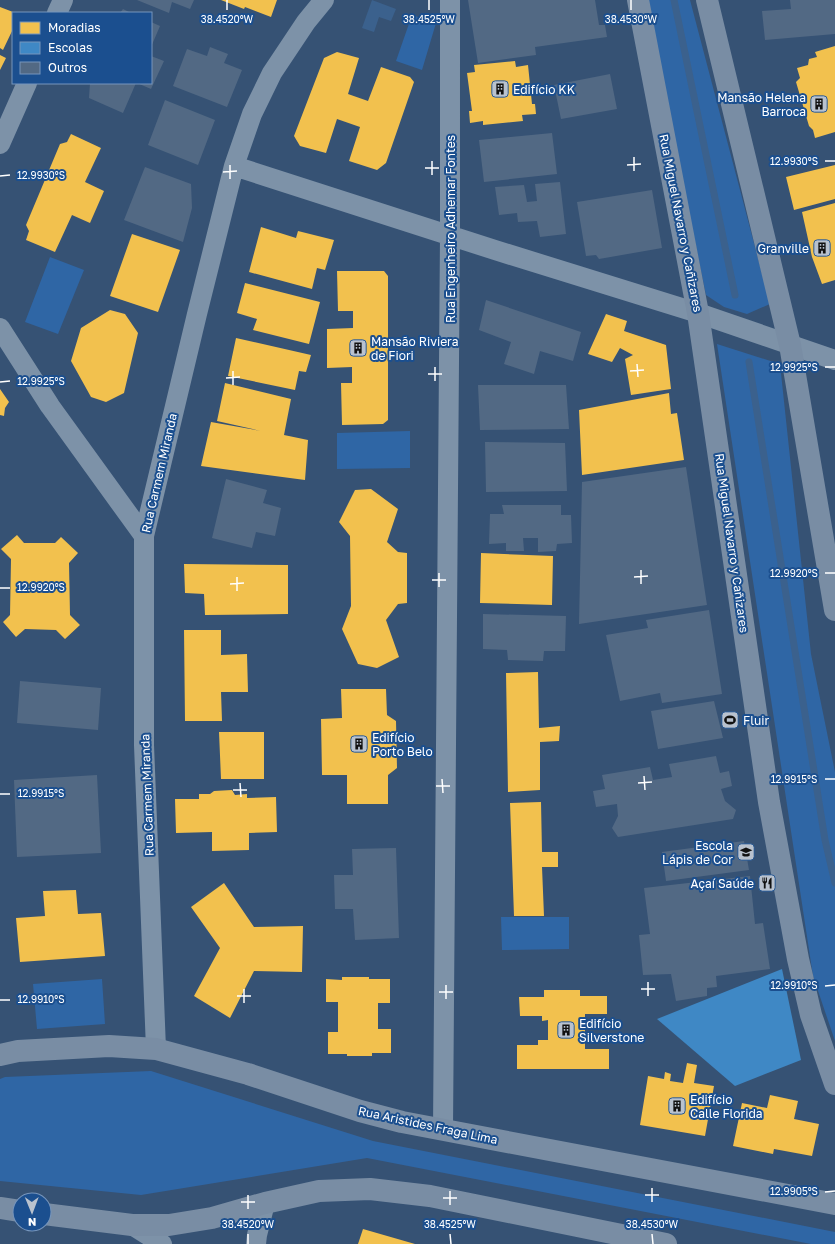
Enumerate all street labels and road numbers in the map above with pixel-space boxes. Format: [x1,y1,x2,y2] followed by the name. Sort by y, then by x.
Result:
[656,133,706,313] street label: Rua Miguel Navarro y Cañizares
[443,135,458,323] street label: Rua Engenheiro Adhemar Fontes
[138,412,180,534] street label: Rua Carmem Miranda
[712,452,752,634] street label: Rua Miguel Navarro y Cañizares
[137,734,157,856] street label: Rua Carmem Miranda
[357,1103,499,1147] street label: Rua Aristides Fraga Lima

